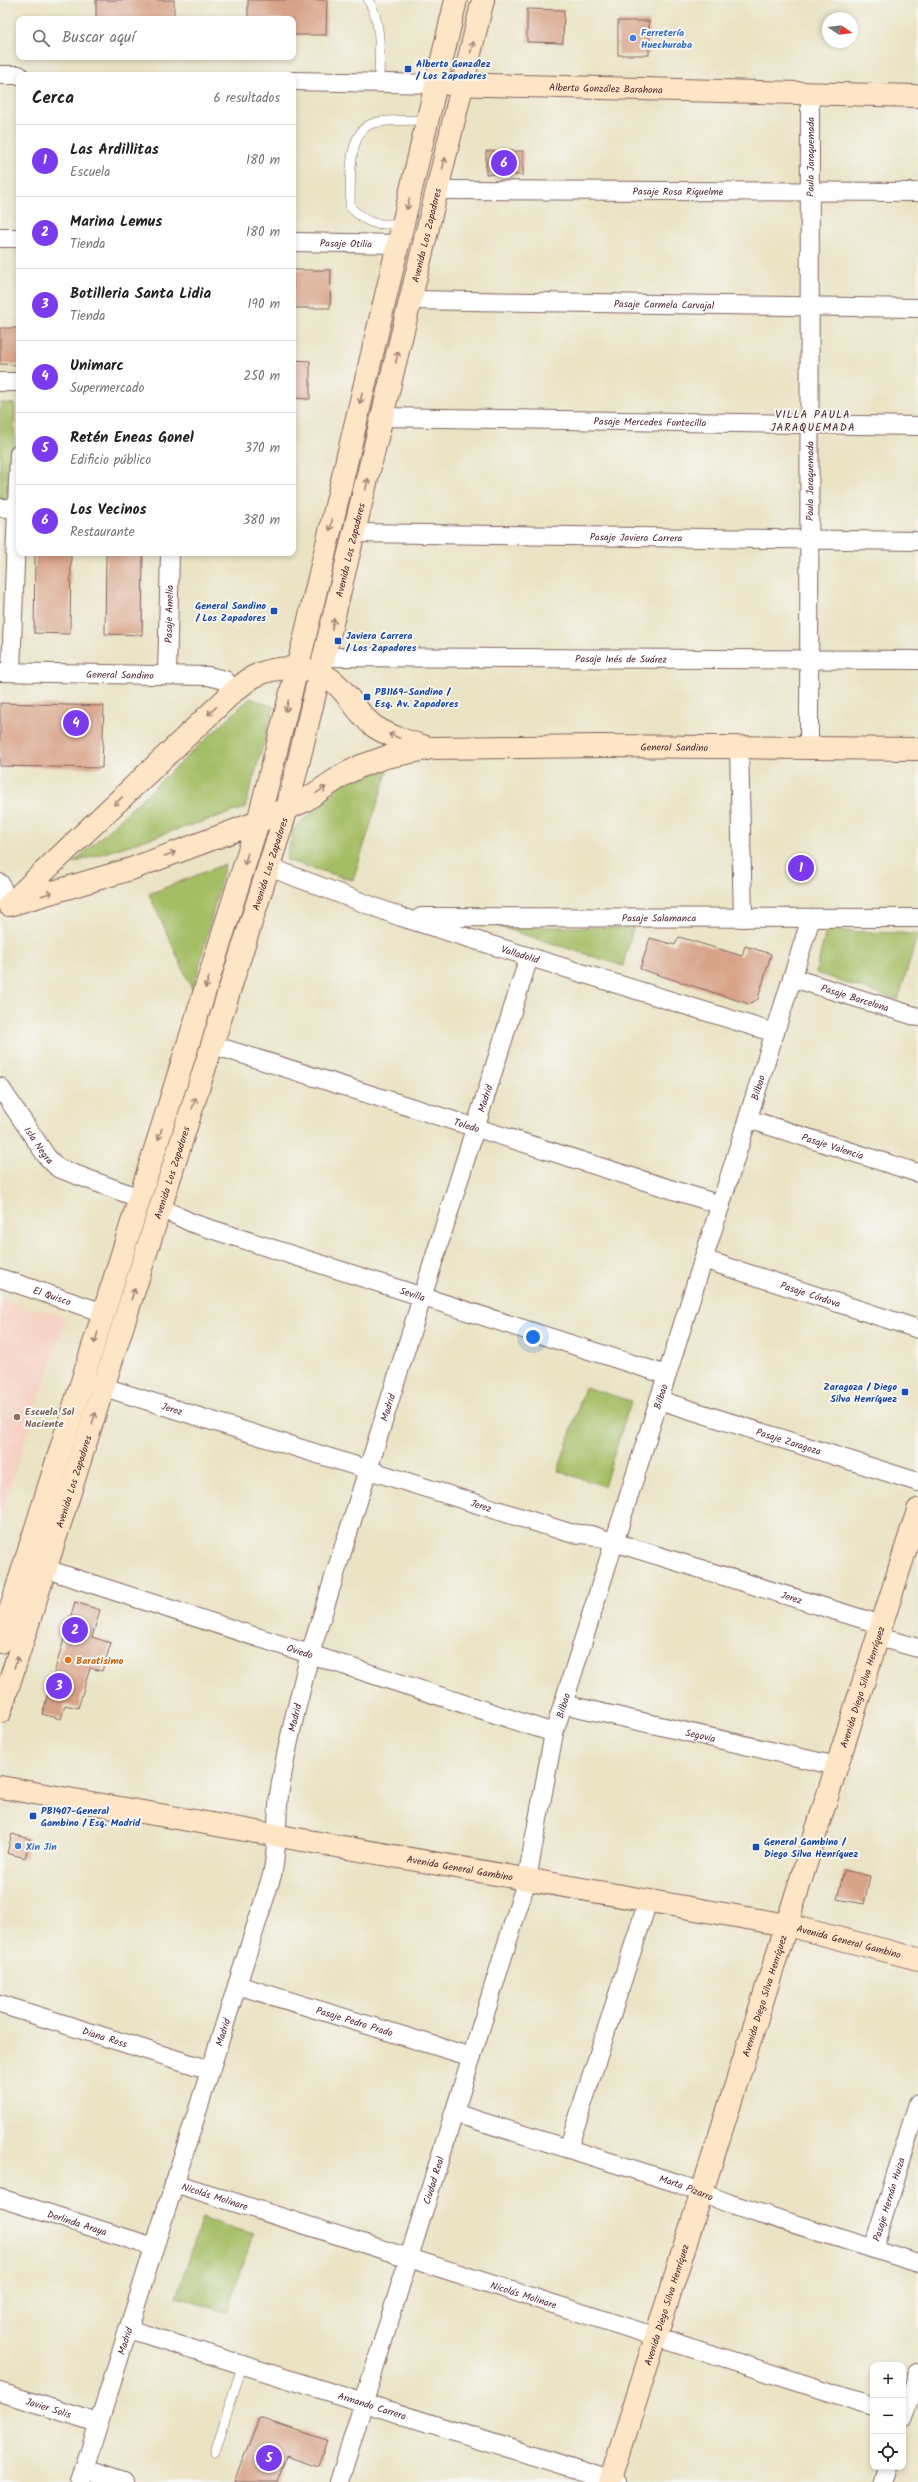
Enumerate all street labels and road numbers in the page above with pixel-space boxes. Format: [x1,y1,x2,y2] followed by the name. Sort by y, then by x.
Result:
[549,80,663,98] street label: Alberto González Barahona
[803,117,819,197] street label: Paula Jaraquemada
[633,184,724,200] street label: Pasaje Rosa Riquelme
[408,186,446,284] street label: Avenida Los Zapadores
[320,236,372,253] street label: Pasaje Otilia
[614,296,715,314] street label: Pasaje Carmela Carvajal
[594,414,707,431] street label: Pasaje Mercedes Fontecilla
[802,441,818,521] street label: Paula Jaraquemada
[332,501,370,599] street label: Avenida Los Zapadores
[590,529,683,547] street label: Pasaje Javiera Carrera
[161,584,178,643] street label: Pasaje Amelia
[575,651,668,668] street label: Pasaje Inés de Suárez
[86,667,154,684] street label: General Sandino
[640,739,709,756] street label: General Sandino
[248,815,293,913] street label: Avenida Los Zapadores
[622,910,697,927] street label: Pasaje Salamanca
[499,942,542,969] street label: Valladolid
[819,980,891,1017] street label: Pasaje Barcelona
[747,1073,770,1102] street label: Bilbao
[474,1082,498,1114] street label: Madrid
[451,1114,482,1138] street label: Toledo
[20,1124,57,1169] street label: Isla Negra
[150,1124,195,1221] street label: Avenida Los Zapadores
[800,1130,866,1164] street label: Pasaje Valencia
[778,1278,843,1312] street label: Pasaje Córdova
[31,1283,73,1310] street label: El Quisco
[397,1283,427,1306] street label: Sevilla
[650,1382,673,1411] street label: Bilbao
[377,1391,401,1424] street label: Madrid
[159,1399,185,1420] street label: Jerez
[754,1424,823,1460] street label: Pasaje Zaragoza
[52,1433,97,1530] street label: Avenida Los Zapadores
[468,1495,494,1517] street label: Jerez
[779,1587,804,1609] street label: Jerez
[836,1624,890,1750] street label: Avenida Diego Silva Henríquez
[285,1640,315,1664] street label: Oviedo
[552,1691,575,1720] street label: Bilbao
[284,1701,306,1733] street label: Madrid
[684,1725,717,1747] street label: Segovia
[405,1851,515,1886] street label: Avenida General Gambino
[795,1921,903,1963] street label: Avenida General Gambino
[738,1933,792,2059] street label: Avenida Diego Silva Henríquez
[314,2003,395,2041] street label: Pasaje Pedro Prado
[211,2015,235,2048] street label: Madrid
[80,2023,130,2053] street label: Diana Ross
[419,2154,449,2207] street label: Ciudad Real
[869,2155,910,2244] street label: Pasaje Hernán Huiza
[657,2171,716,2206] street label: Marta Pizarro
[179,2179,250,2215] street label: Nicolás Molinare
[45,2207,109,2241] street label: Derlinda Araya
[640,2242,694,2368] street label: Avenida Diego Silva Henríquez
[488,2277,559,2314] street label: Nicolás Molinare
[114,2324,138,2357] street label: Madrid
[336,2388,408,2425] street label: Armando Carrera
[24,2394,74,2423] street label: Javier Solis

